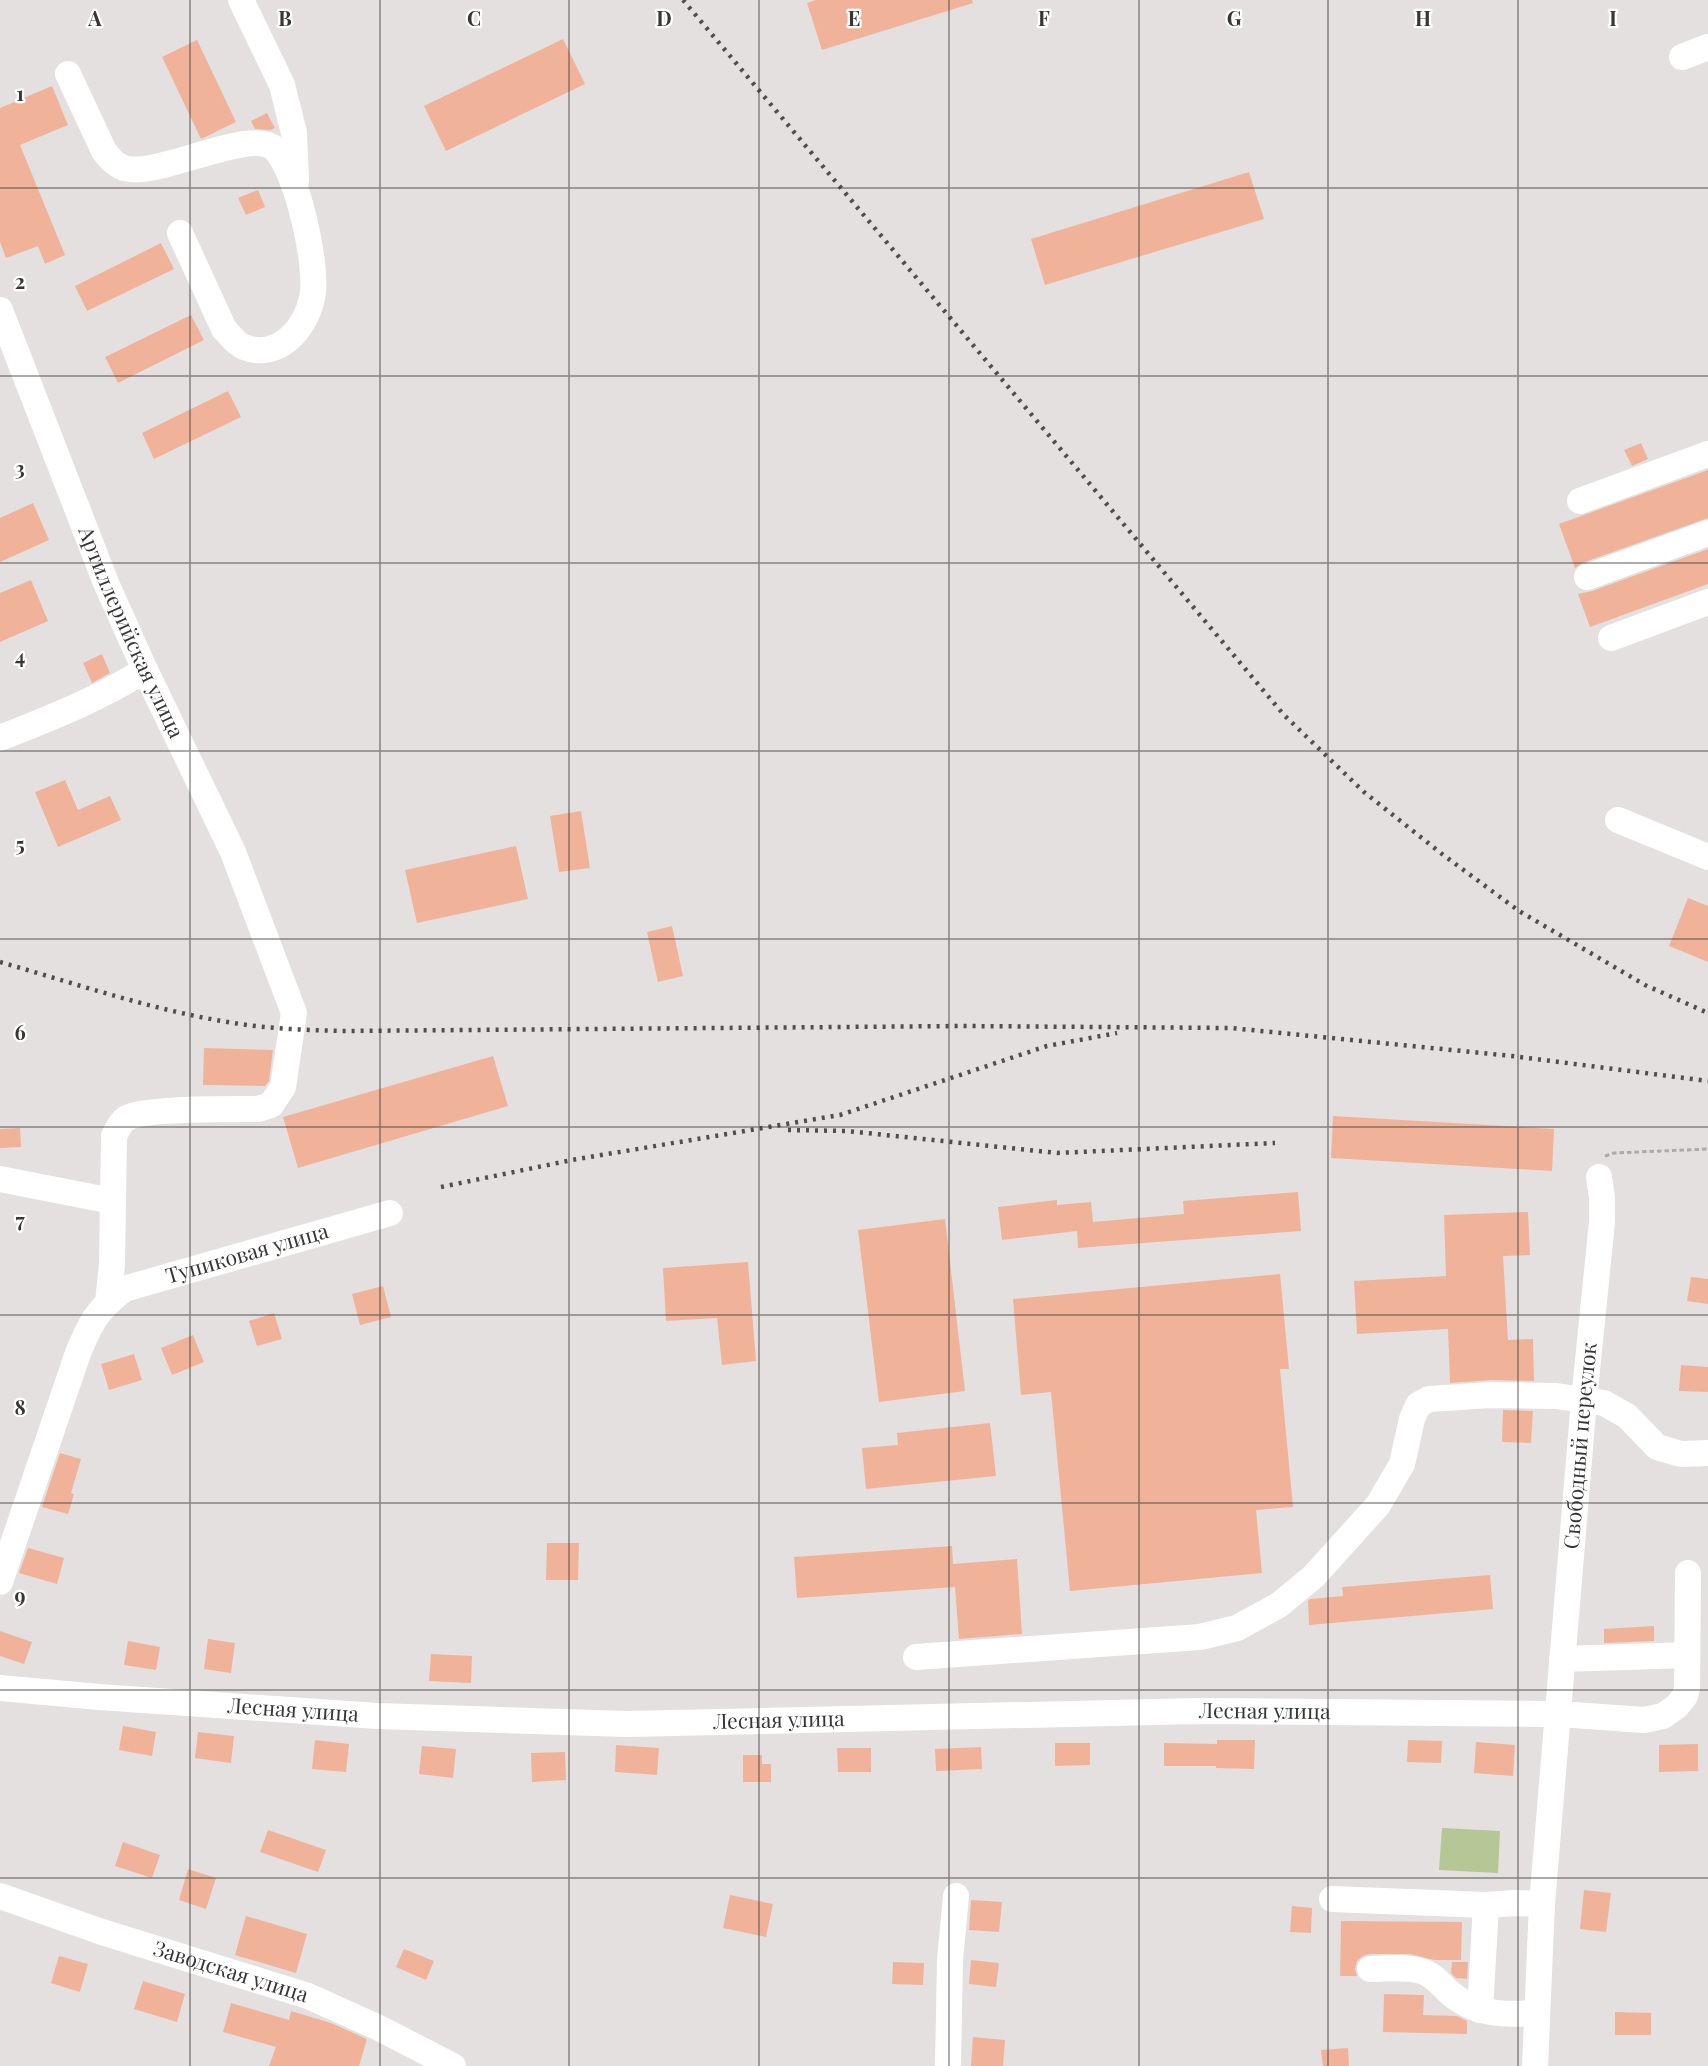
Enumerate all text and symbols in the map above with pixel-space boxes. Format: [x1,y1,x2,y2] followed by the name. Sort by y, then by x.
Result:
[87,4,102,31] text: A
[278,4,292,31] text: B
[467,4,481,31] text: C
[656,4,672,31] text: D
[848,4,860,31] text: E
[1038,4,1050,31] text: F
[1227,4,1242,31] text: G
[1415,4,1431,31] text: H
[1609,4,1617,31] text: I
[16,79,24,106] text: 1
[15,267,25,294] text: 2
[15,454,25,481] text: 3
[73,521,192,743] street label: Артиллерийская улица
[15,642,25,669] text: 4
[15,830,25,857] text: 5
[14,1018,26,1045] text: 6
[15,1206,25,1233] text: 7
[162,1215,332,1288] street label: Тупиковая улица
[1556,1341,1602,1550] street label: Свободный переулок
[14,1393,26,1420] text: 8
[14,1581,26,1608] text: 9
[226,1690,360,1727] street label: Лесная улица
[1198,1695,1331,1724] street label: Лесная улица
[712,1703,845,1734] street label: Лесная улица
[150,1933,313,2007] street label: Заводская улица

